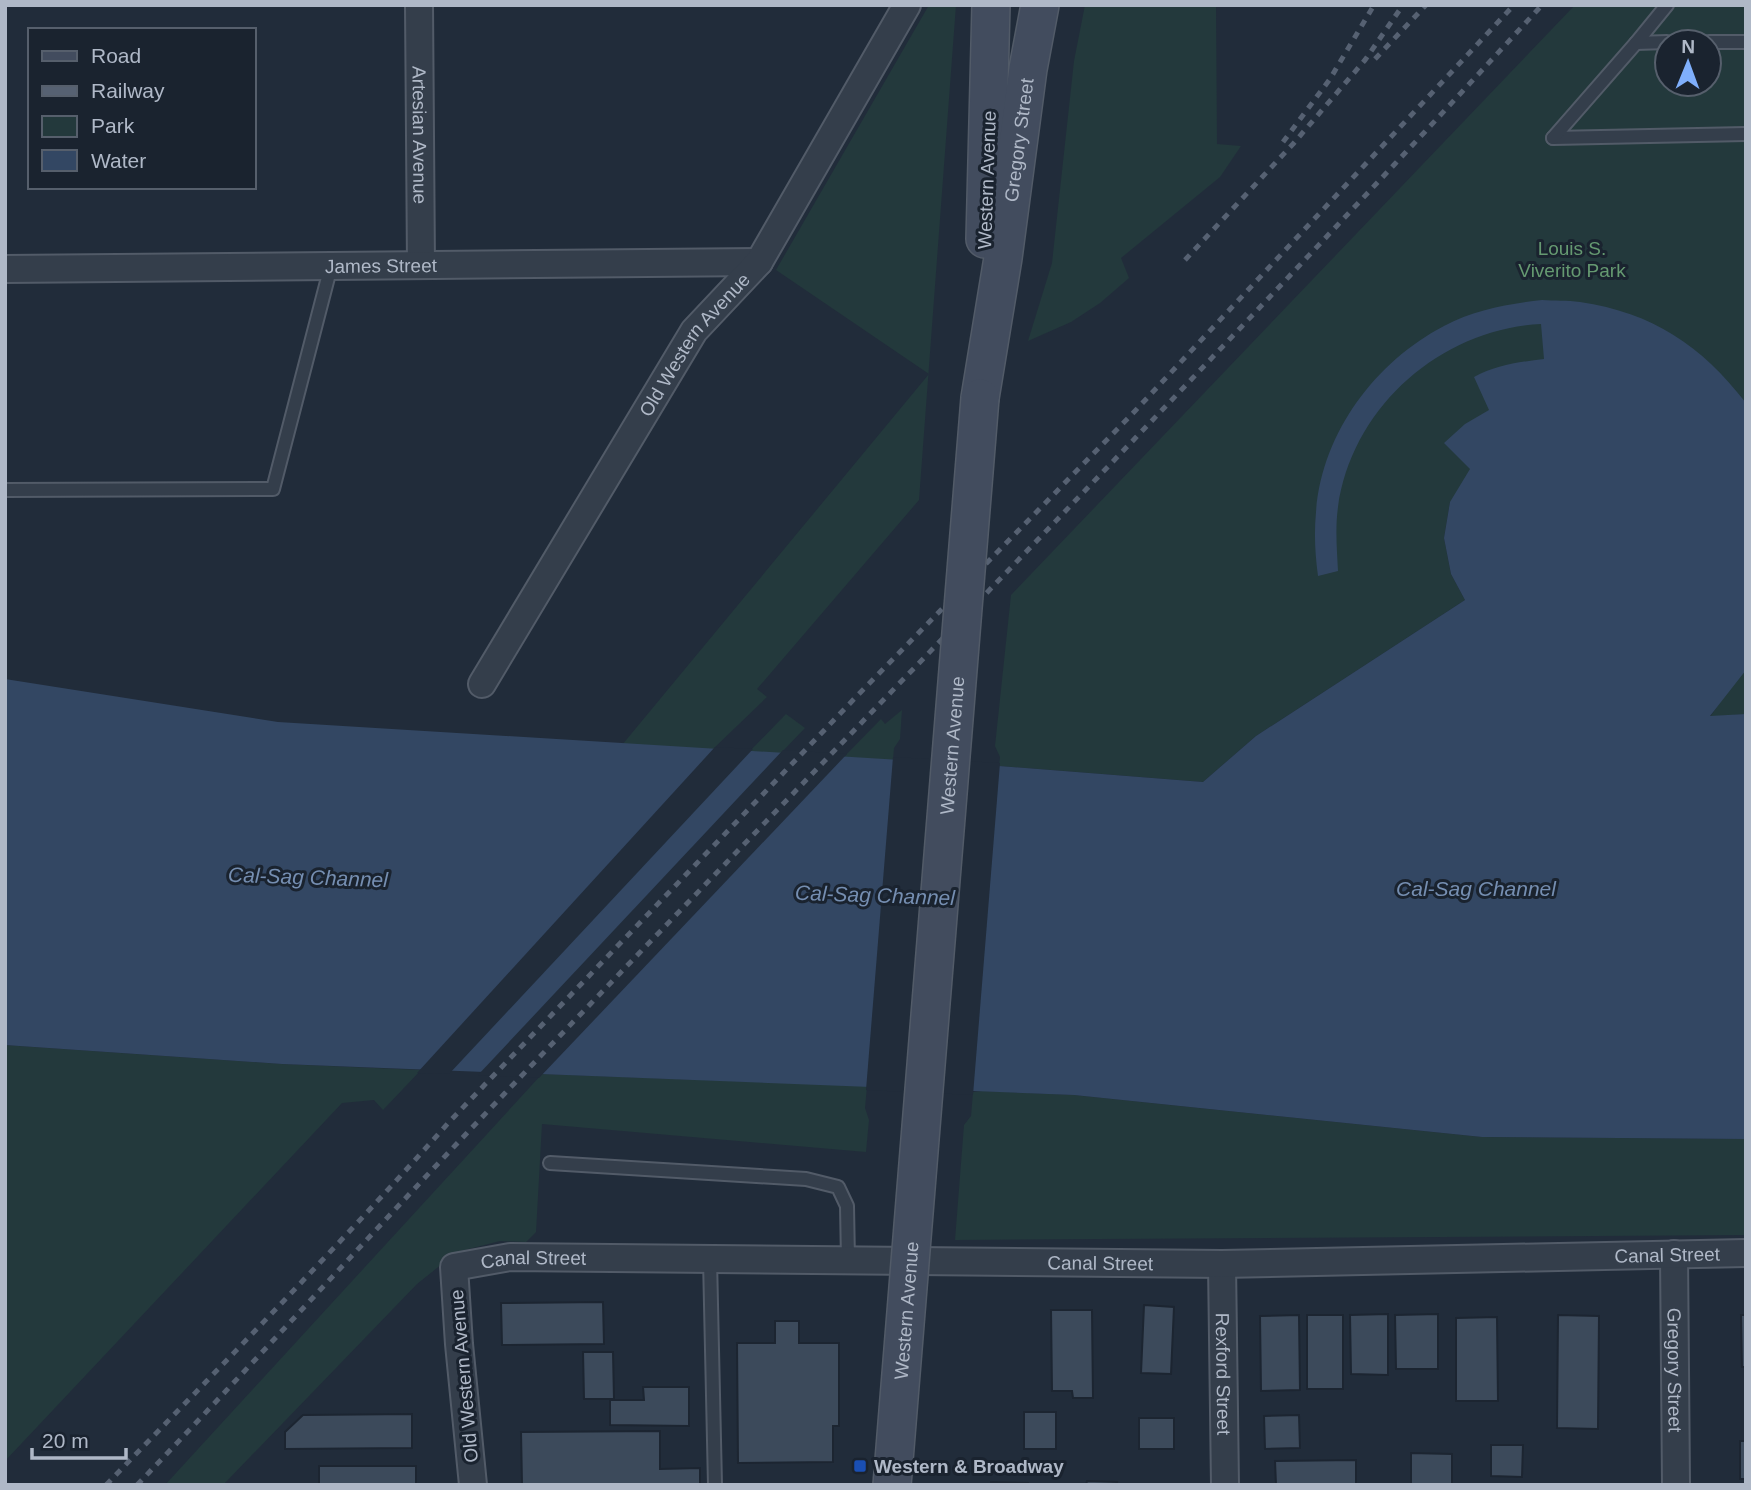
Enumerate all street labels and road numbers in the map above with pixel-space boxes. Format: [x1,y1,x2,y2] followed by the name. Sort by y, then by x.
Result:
[409,66,431,204] street label: Artesian Avenue
[1000,76,1037,203] street label: Gregory Street
[974,110,1000,250] street label: Western Avenue
[325,254,438,277] street label: James Street
[635,268,754,420] street label: Old Western Avenue
[936,675,968,815] street label: Western Avenue
[890,1241,922,1381] street label: Western Avenue
[1614,1243,1721,1266] street label: Canal Street
[479,1246,587,1273] street label: Canal Street
[1047,1252,1154,1274] street label: Canal Street
[446,1289,482,1463] street label: Old Western Avenue
[1664,1308,1686,1433] street label: Gregory Street
[1212,1313,1235,1436] street label: Rexford Street

